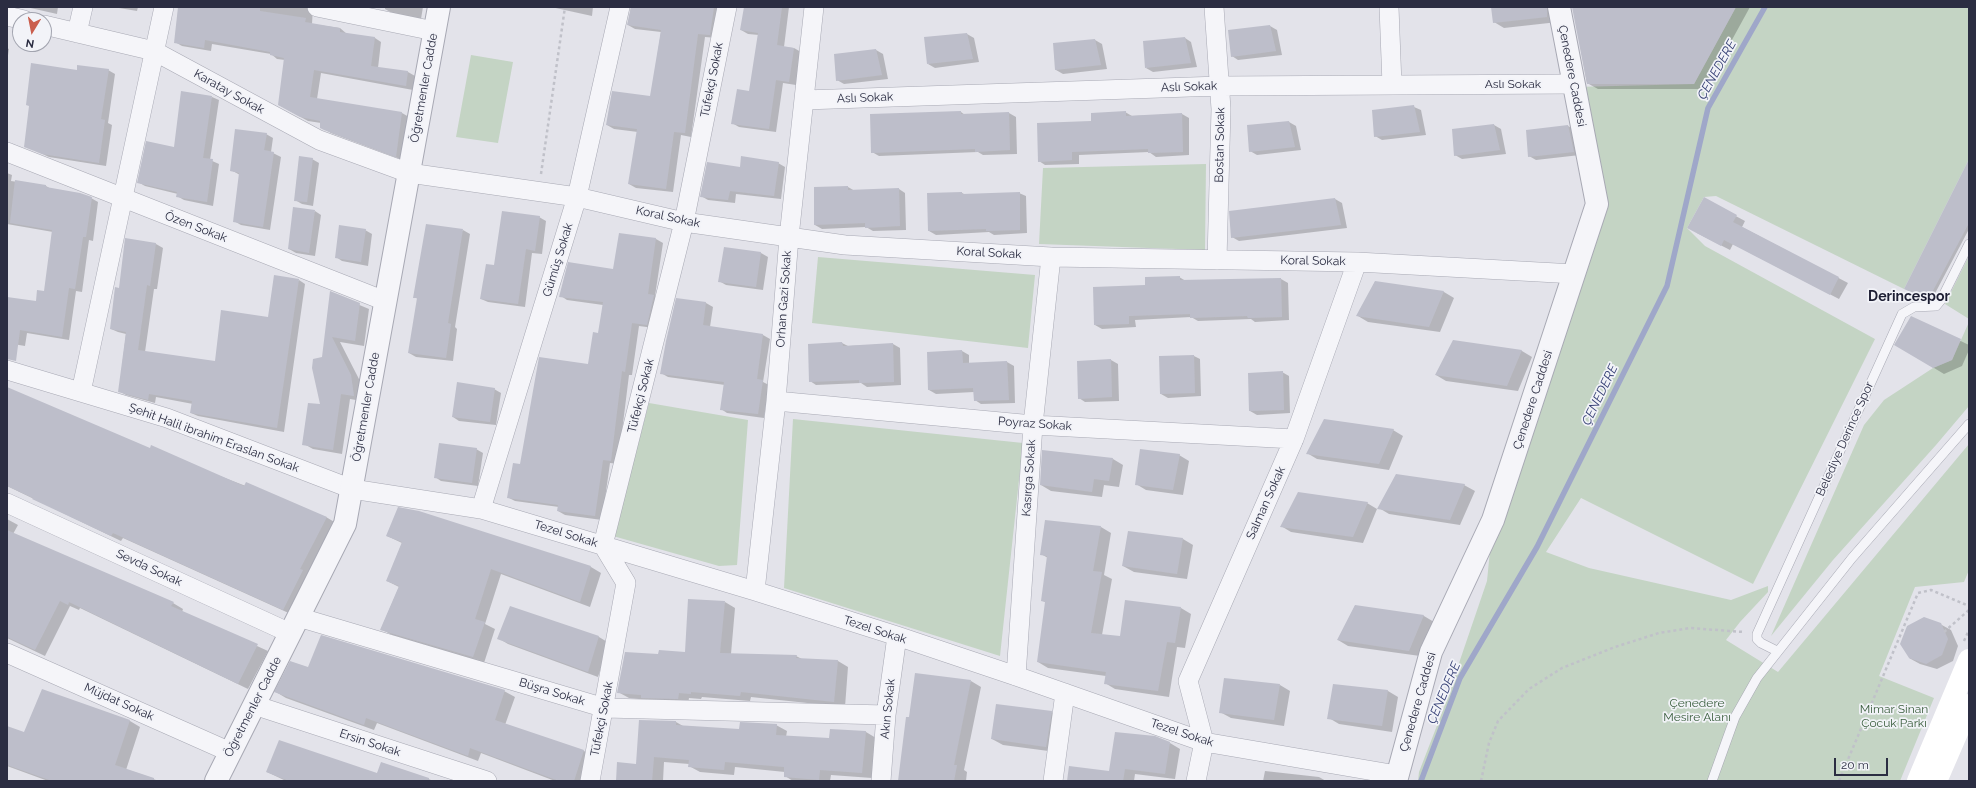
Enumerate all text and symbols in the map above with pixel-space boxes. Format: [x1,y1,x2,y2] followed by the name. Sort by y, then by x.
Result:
[12,12,52,52] north arrow
[1555,24,1589,128] street label: Çenedere Caddesi
[407,32,441,144] street label: Öğretmenler Cadde
[25,36,35,50] text: N
[1694,38,1740,102] water label: ÇENEDERE
[698,41,726,119] street label: Tüfekçi Sokak
[191,67,267,117] street label: Karatay Sokak
[1485,77,1541,91] street label: Aslı Sokak
[1161,79,1217,95] street label: Aslı Sokak
[837,90,893,106] street label: Aslı Sokak
[1212,107,1228,183] street label: Bostan Sokak
[635,203,701,231] street label: Koral Sokak
[163,209,229,245] street label: Özen Sokak
[540,221,576,299] street label: Gümüş Sokak
[956,244,1022,262] street label: Koral Sokak
[773,250,795,348] street label: Orhan Gazi Sokak
[1280,253,1346,269] street label: Koral Sokak
[1868,289,1950,305] district label: Derincespor
[1510,349,1556,451] street label: Çenedere Caddesi
[349,351,383,463] street label: Öğretmenler Cadde
[625,357,657,435] street label: Tüfekçi Sokak
[1579,362,1621,428] water label: ÇENEDERE
[1813,379,1877,499] street label: Belediye Derince Spor
[127,400,301,476] street label: Şehit Halil ibrahim Eraslan Sokak
[998,414,1072,434] street label: Poyraz Sokak
[1019,439,1039,517] street label: Kasırga Sokak
[1243,464,1289,542] street label: Salman Sokak
[532,518,600,550] street label: Tezel Sokak
[114,546,184,590] street label: Sevda Sokak
[842,613,908,647] street label: Tezel Sokak
[1397,650,1439,754] street label: Çenedere Caddesi
[221,654,285,760] street label: Öğretmenler Cadde
[1424,660,1464,726] water label: ÇENEDERE
[517,675,587,709] street label: Büşra Sokak
[878,678,898,740] street label: Akın Sokak
[82,680,156,724] street label: Müjdat Sokak
[588,680,616,758] street label: Tüfekçi Sokak
[1663,696,1731,724] park label: Çenedere Mesire Alanı
[1860,702,1928,730] park label: Mimar Sinan Çocuk Parkı
[1149,716,1215,750] street label: Tezel Sokak
[338,726,402,760] street label: Ersin Sokak
[1836,750,1890,776] scale bar
[1841,758,1869,772] text: 20 m

